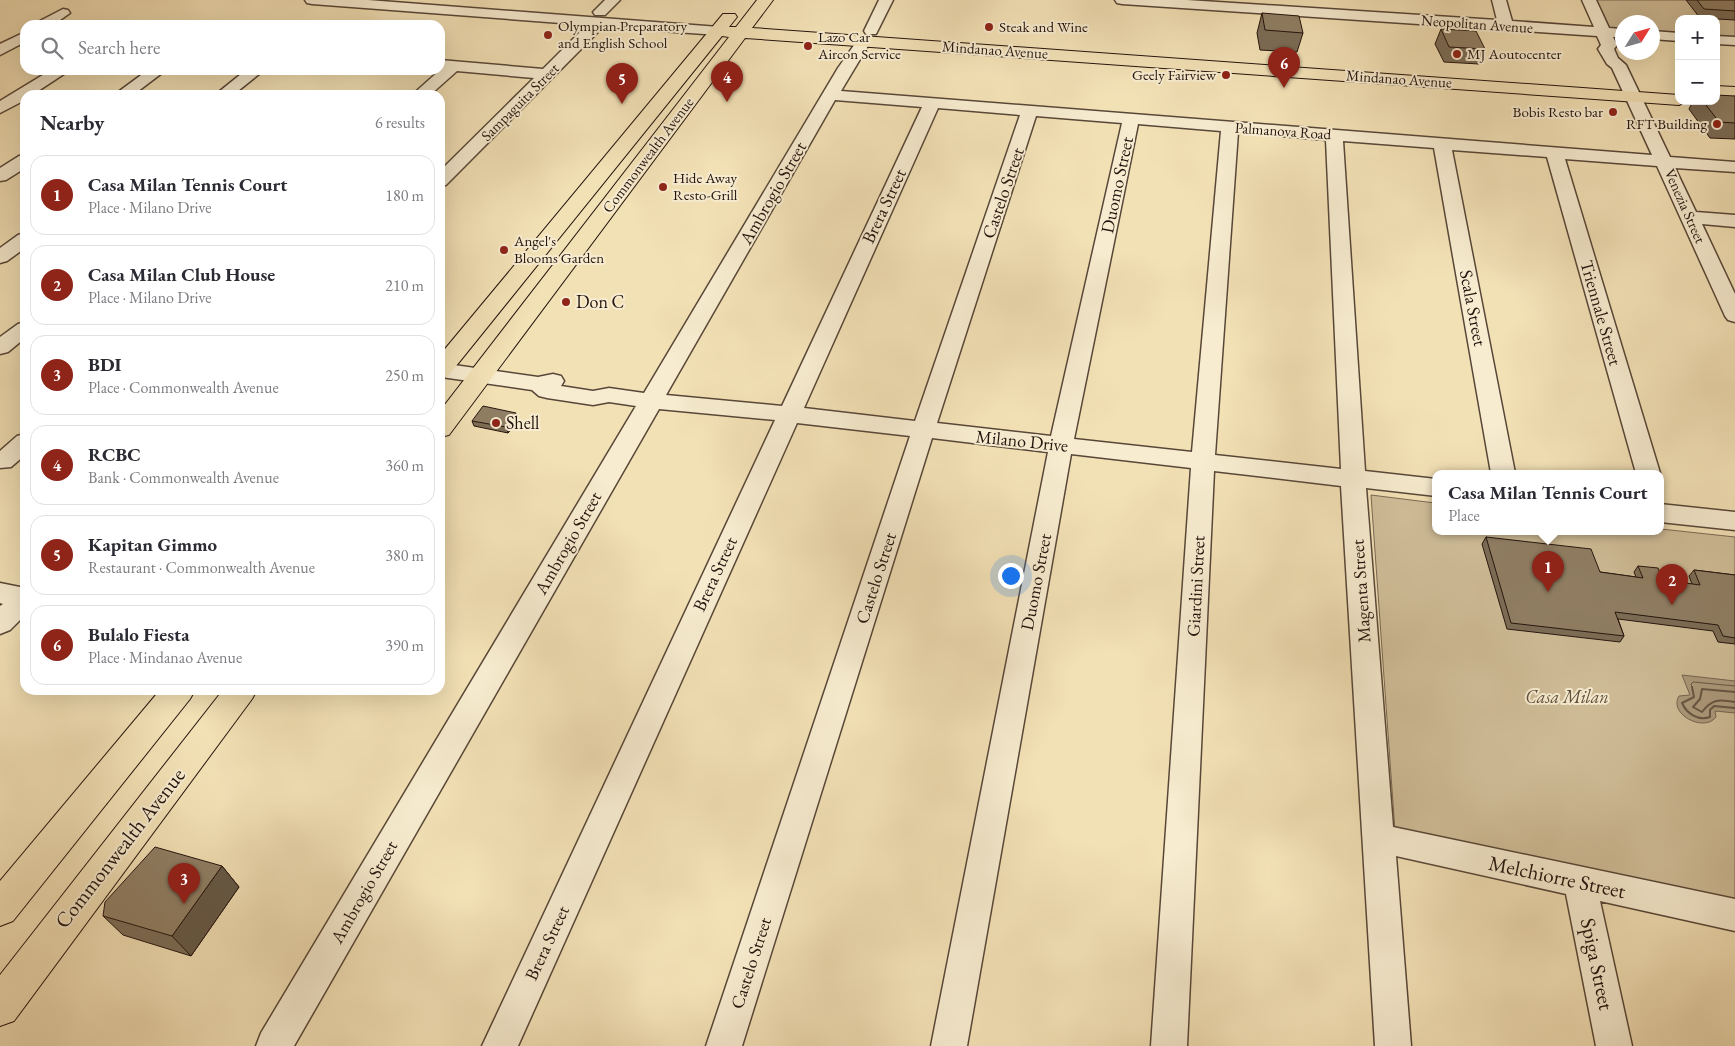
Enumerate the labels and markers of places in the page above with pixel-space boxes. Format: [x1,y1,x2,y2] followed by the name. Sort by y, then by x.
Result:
[558,16,687,52] place label: Olympian Preparatory and English School
[999,17,1088,36] place label: Steak and Wine
[983,21,995,33] marker: Steak and Wine
[817,27,901,63] place label: Lazo Car Aircon Service
[542,29,554,41] marker: Olympian Preparatory and English School
[802,40,814,52] marker: Lazo Car Aircon Service
[1467,44,1562,63] place label: MJ Aoutocenter
[1268,47,1300,88] pin: 6
[1451,48,1463,60] marker: MJ Aoutocenter
[711,61,743,102] pin: 4
[606,63,638,104] pin: 5
[1132,65,1217,84] place label: Geely Fairview
[1220,69,1232,81] marker: Geely Fairview
[1513,102,1603,121] place label: Bobis Resto bar
[1607,106,1619,118] marker: Bobis Resto bar
[1626,114,1707,133] place label: RFT Building
[1711,118,1723,130] marker: RFT Building
[673,168,738,204] place label: Hide Away Resto-Grill
[657,181,669,193] marker: Hide Away Resto-Grill
[513,231,604,267] place label: Angel's Blooms Garden
[498,244,510,256] marker: Angel's Blooms Garden
[576,290,624,313] place label: Don C
[560,296,572,308] marker: Don C
[506,411,539,434] place label: Shell
[490,417,502,429] marker: Shell
[1532,551,1564,592] pin: 1
[1656,564,1688,605] pin: 2
[168,863,200,904] pin: 3

